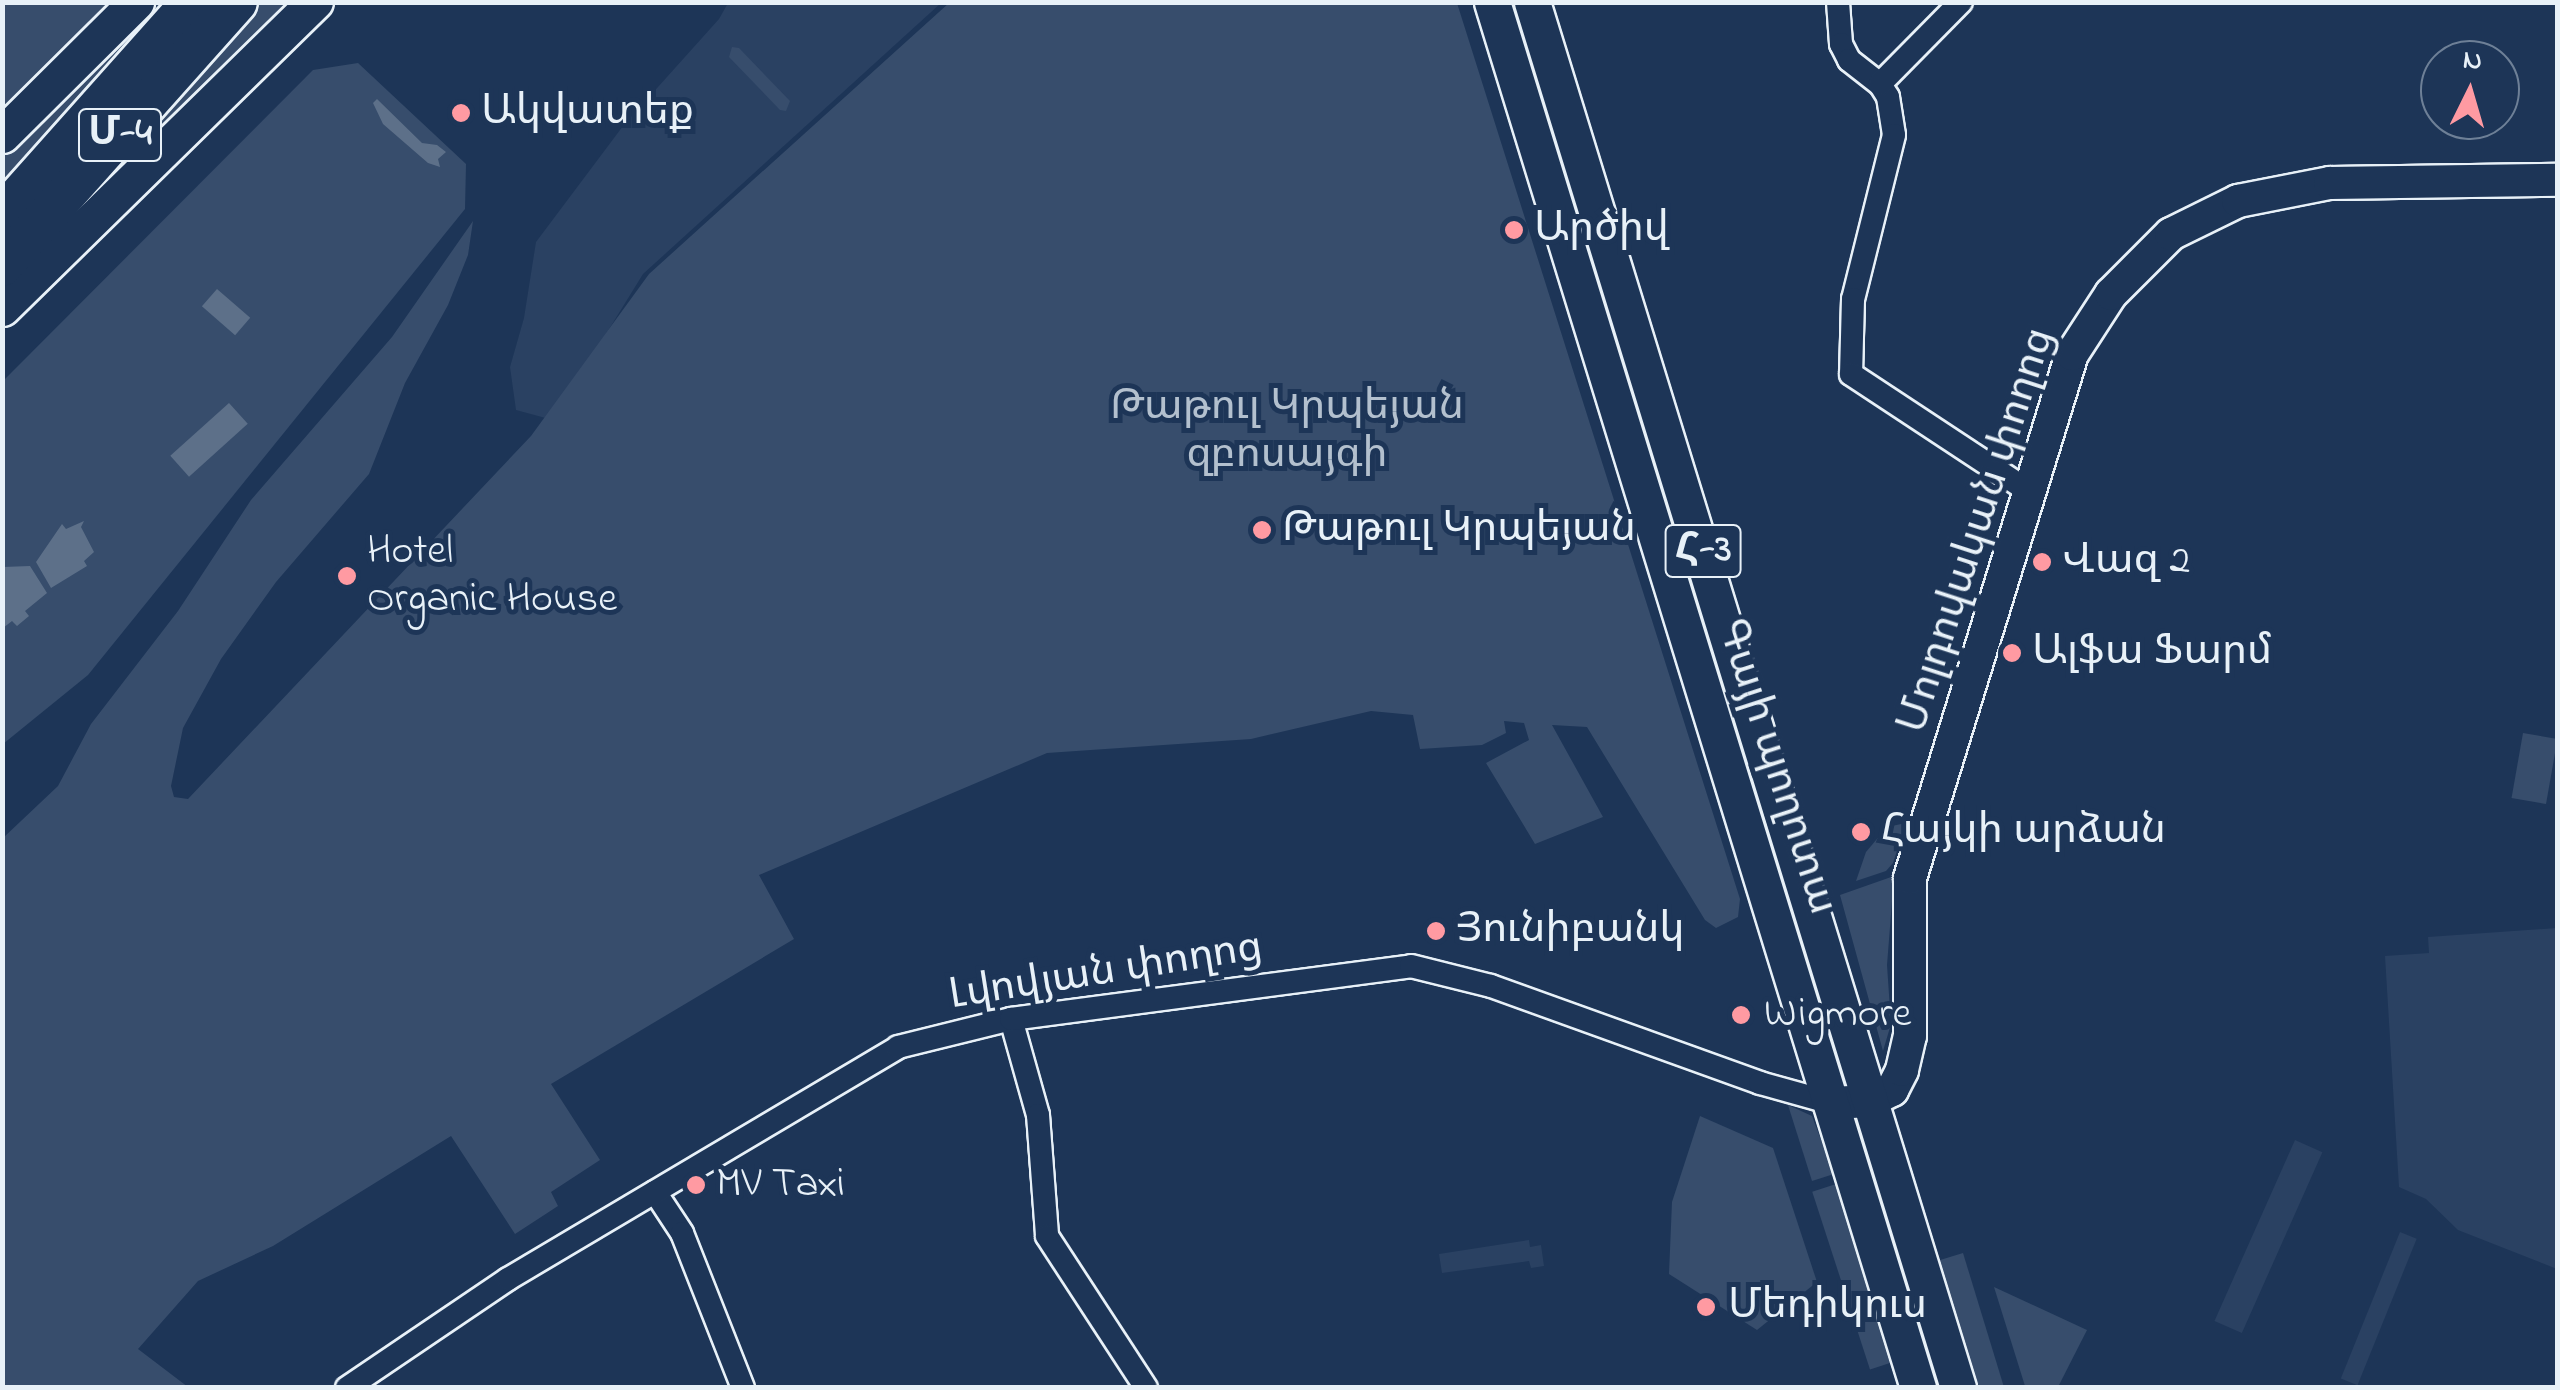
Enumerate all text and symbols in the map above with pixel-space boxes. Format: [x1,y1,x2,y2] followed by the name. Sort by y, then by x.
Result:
[2420,40,2520,140] north arrow
[2461,40,2484,83] text: N
[481,88,694,138] place label: Ակվատեք
[78,100,162,170] road number: Մ-4
[450,102,472,124] marker: Ակվատեք
[1534,205,1669,255] place label: Արծիվ
[1503,219,1525,241] marker: Արծիվ
[1889,322,2067,740] street label: Մոլդովական փողոց
[1110,383,1464,482] park label: Թաթուլ Կրպեյան զբոսայգի
[1282,505,1636,555] place label: Թաթուլ Կրպեյան
[1663,516,1743,586] road number: Հ-3
[1251,519,1273,541] marker: Թաթուլ Կրպեյան
[367,527,617,626] place label: Hotel Organic House
[2062,537,2190,587] place label: Վազ 2
[2031,551,2053,573] marker: Վազ 2
[336,565,358,587] marker: Hotel Organic House
[1703,613,1847,921] street label: Գայի պողոտա
[2032,628,2272,678] place label: Ալֆա Ֆարմ
[2001,642,2023,664] marker: Ալֆա Ֆարմ
[1881,807,2166,857] place label: Հայկի արձան
[1850,821,1872,843] marker: Հայկի արձան
[1456,906,1685,956] place label: Յունիբանկ
[1425,920,1447,942] marker: Յունիբանկ
[946,923,1266,1023] street label: Լվովյան փողոց
[1764,990,1911,1040] place label: Wigmore
[1728,1002,1754,1028] marker: Wigmore
[716,1160,845,1210] place label: MV Taxi
[685,1174,707,1196] marker: MV Taxi
[1728,1282,1927,1332] place label: Մեդիկուս
[1693,1294,1719,1320] marker: Մեդիկուս

